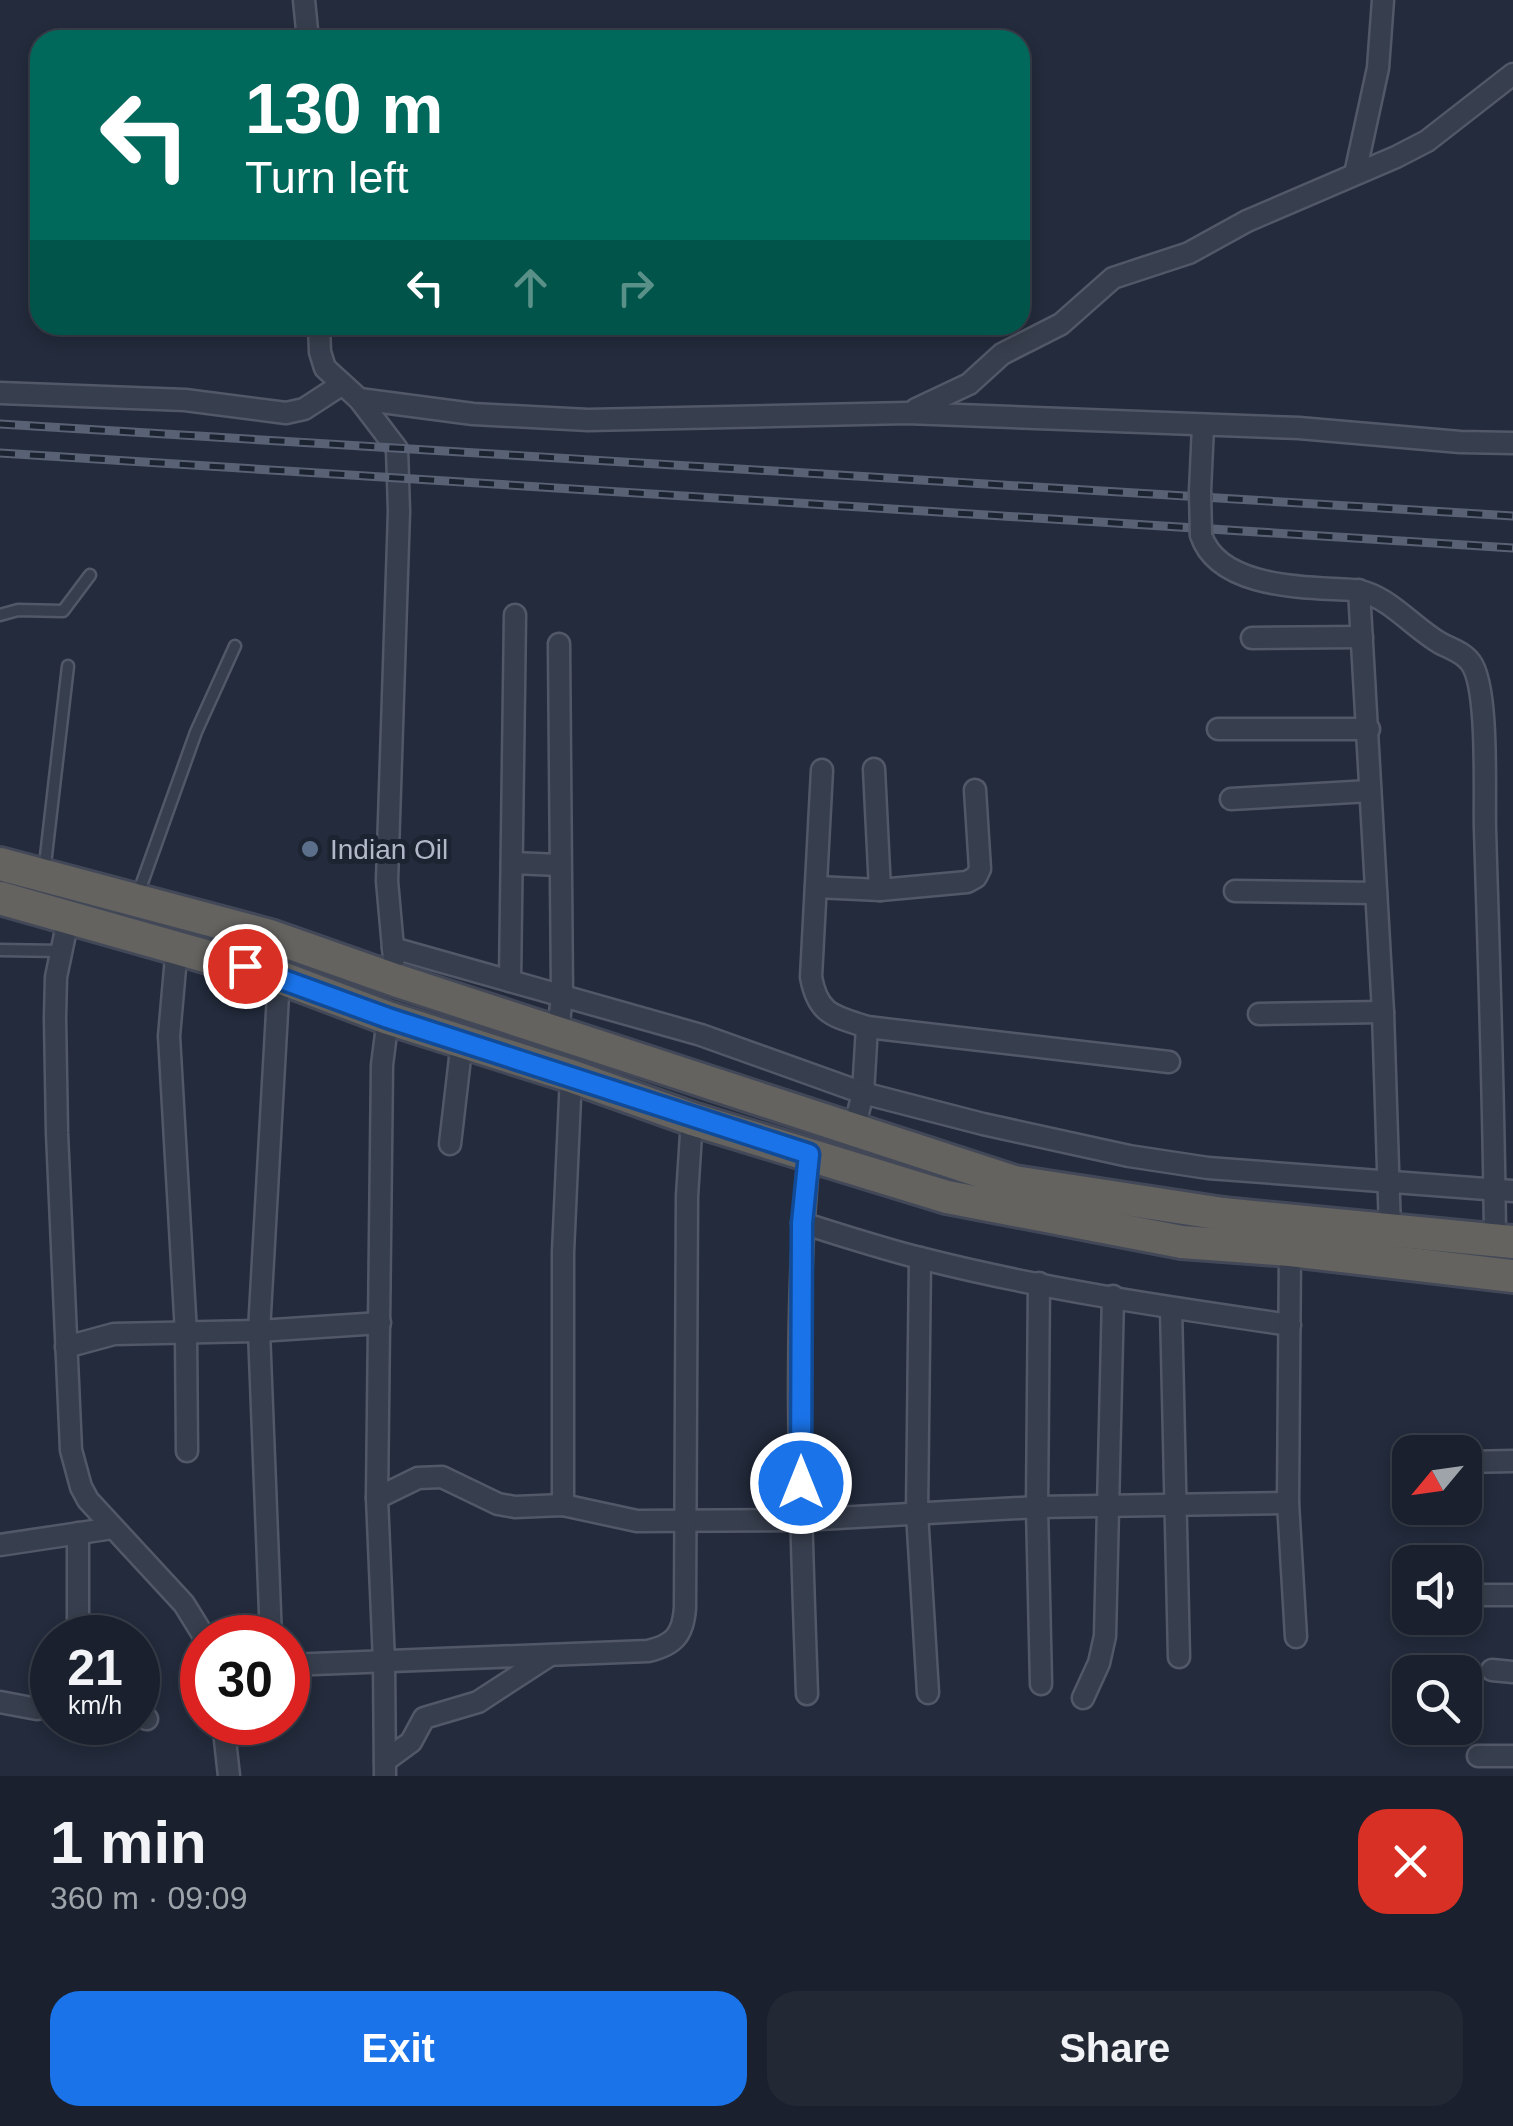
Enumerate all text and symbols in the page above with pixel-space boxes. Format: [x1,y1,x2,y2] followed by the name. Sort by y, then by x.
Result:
[80,70,210,200] icon: left
[245,70,443,148] text: 130 m
[245,152,408,203] text: Turn left
[398,260,453,315] icon: left
[503,260,558,315] icon: ahead
[608,260,663,315] icon: right
[330,834,448,865] place label: Indian Oil
[299,838,321,860] marker: Indian Oil
[203,924,288,1009] pin
[218,939,273,994] icon: arrive
[749,1431,853,1535] position arrow
[1392,1435,1482,1525] north arrow
[1392,1435,1482,1745] map controls
[1392,1545,1482,1635] button: sound
[180,1615,310,1745] speed limit sign: 30
[67,1640,123,1696] text: 21
[1392,1655,1482,1745] button: search
[68,1691,122,1719] text: km/h
[50,1809,207,1876] text: 1 min
[1358,1809,1463,1914] button: close
[50,1880,247,1916] text: 360 m · 09:09
[50,1991,747,2106] button: Exit
[767,1991,1463,2106] button: Share

